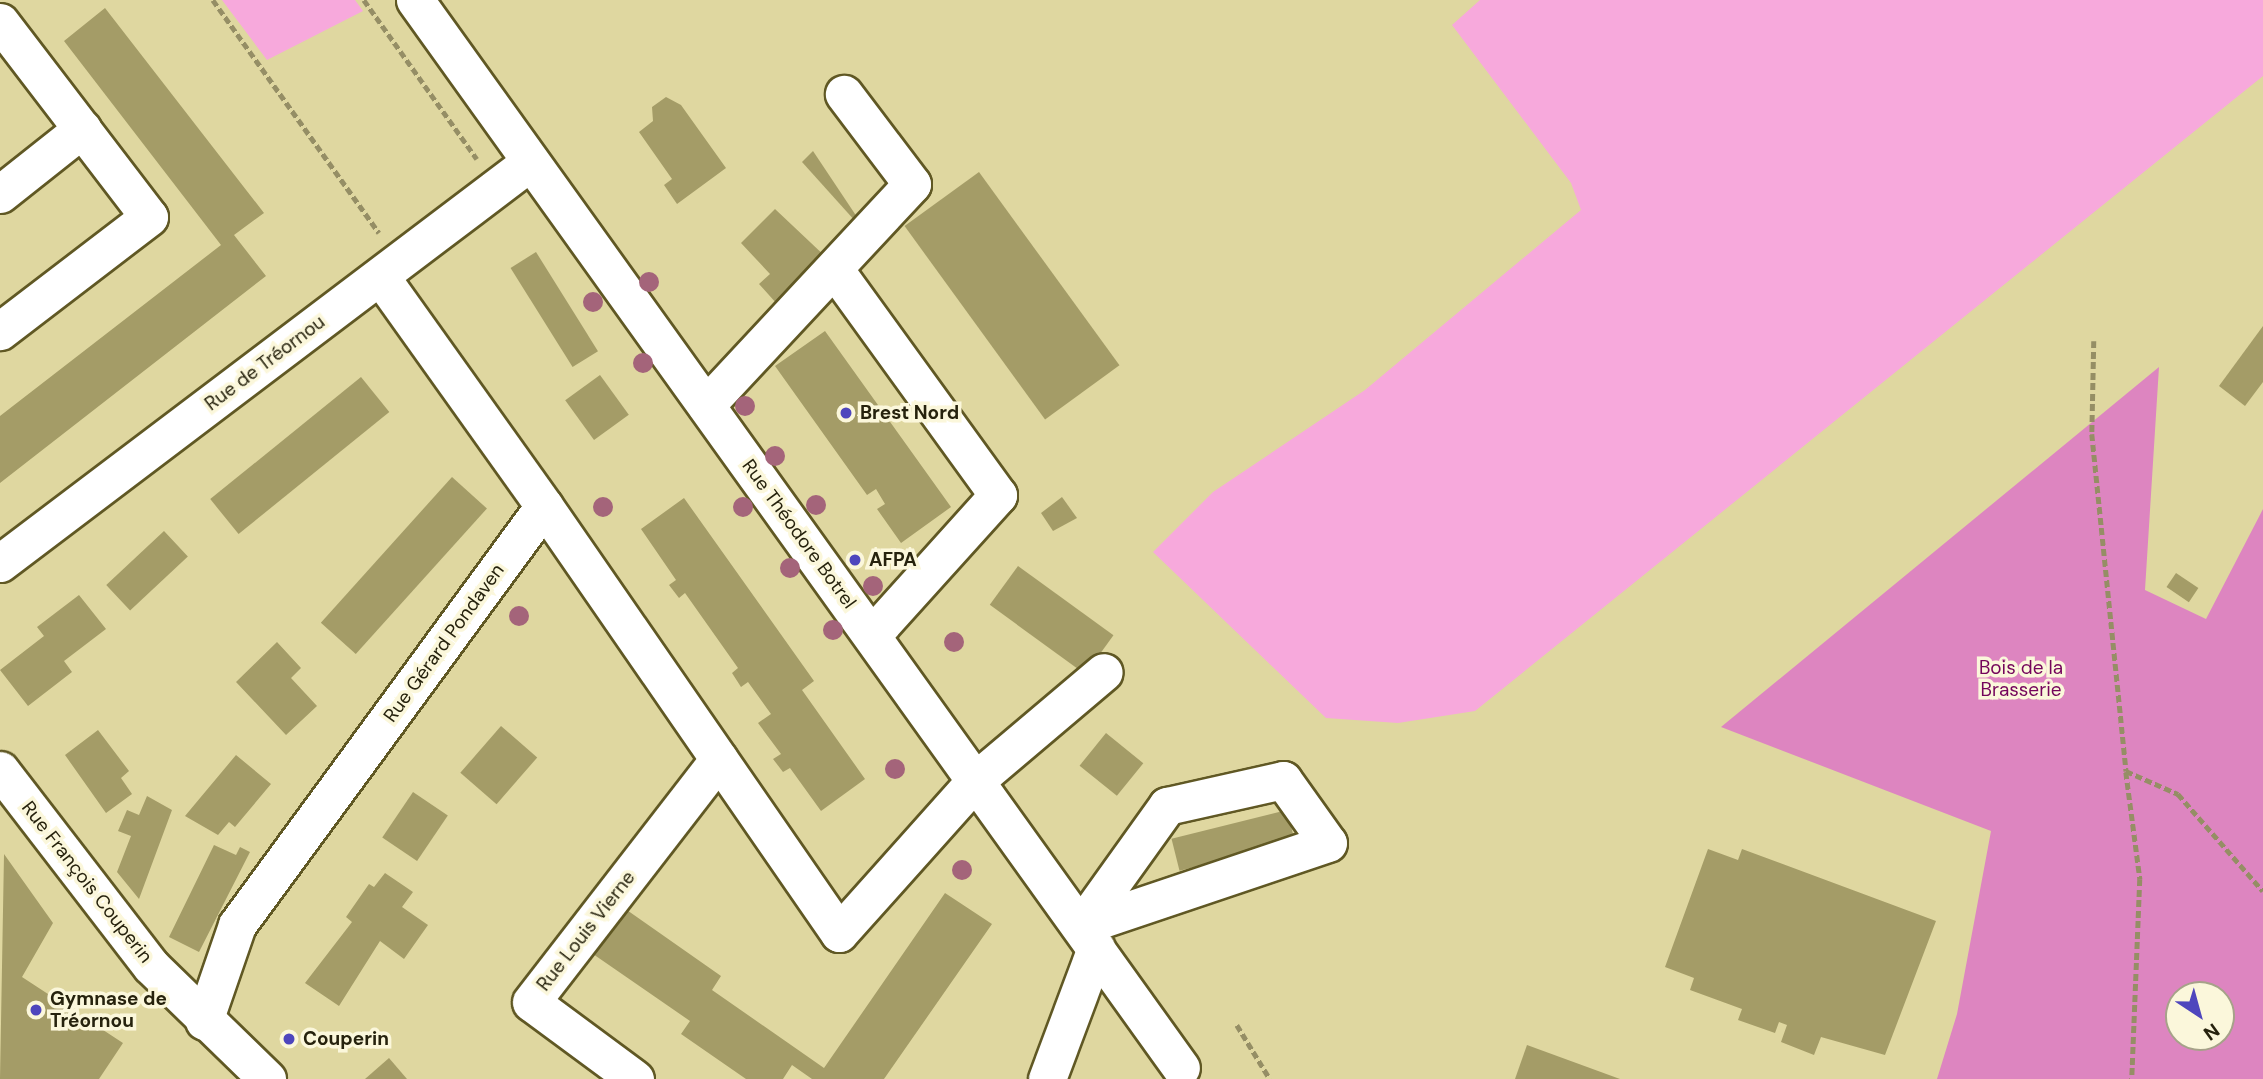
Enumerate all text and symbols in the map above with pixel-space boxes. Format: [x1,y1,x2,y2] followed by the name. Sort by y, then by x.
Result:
[201,311,329,415] street label: Rue de Tréornou
[860,402,959,424] place label: Brest Nord
[838,405,854,421] marker: Brest Nord
[737,455,861,613] street label: Rue Théodore Botrel
[869,549,917,571] place label: AFPA
[847,552,863,568] marker: AFPA
[379,559,509,727] street label: Rue Gérard Pondaven
[1979,657,2063,701] park label: Bois de la Brasserie
[17,797,157,967] street label: Rue François Couperin
[532,867,640,995] street label: Rue Louis Vierne
[2165,981,2235,1051] north arrow
[50,988,167,1032] place label: Gymnase de Tréornou
[28,1002,44,1018] marker: Gymnase de Tréornou
[2199,1018,2224,1046] text: N
[303,1028,389,1050] place label: Couperin
[281,1031,297,1047] marker: Couperin

